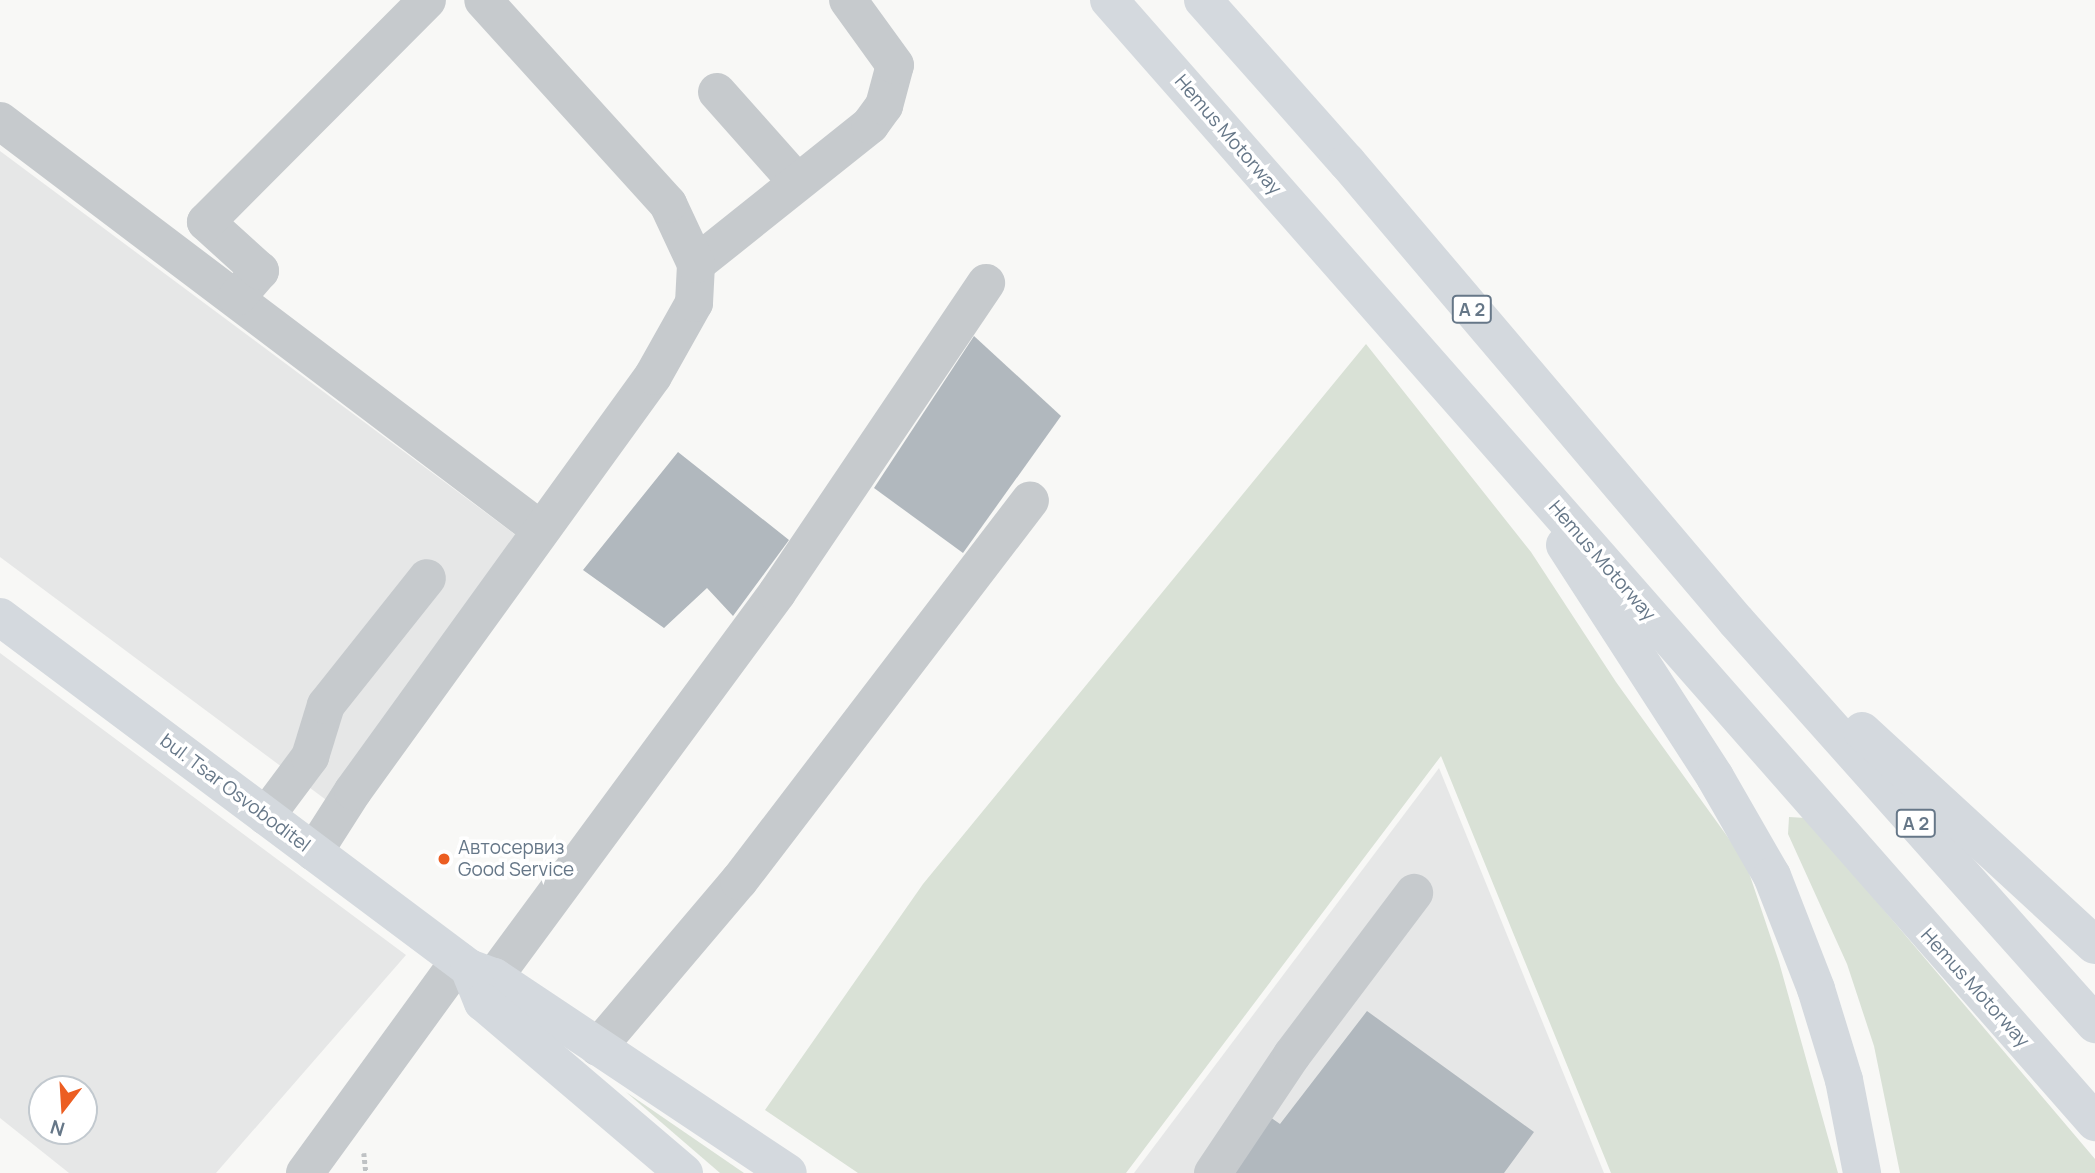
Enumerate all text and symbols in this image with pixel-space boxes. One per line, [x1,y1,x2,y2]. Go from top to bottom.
street label: Hemus Motorway [1170,70,1286,200]
road number: A 2 [1451,295,1493,324]
street label: Hemus Motorway [1544,496,1660,626]
street label: bul. Tsar Osvoboditel [156,729,314,857]
road number: A 2 [1895,808,1937,838]
place label: Автосервиз Good Service [458,837,574,881]
marker: Автосервиз Good Service [436,851,452,867]
street label: Hemus Motorway [1916,924,2034,1052]
north arrow [28,1075,98,1145]
text: N [47,1114,68,1143]

